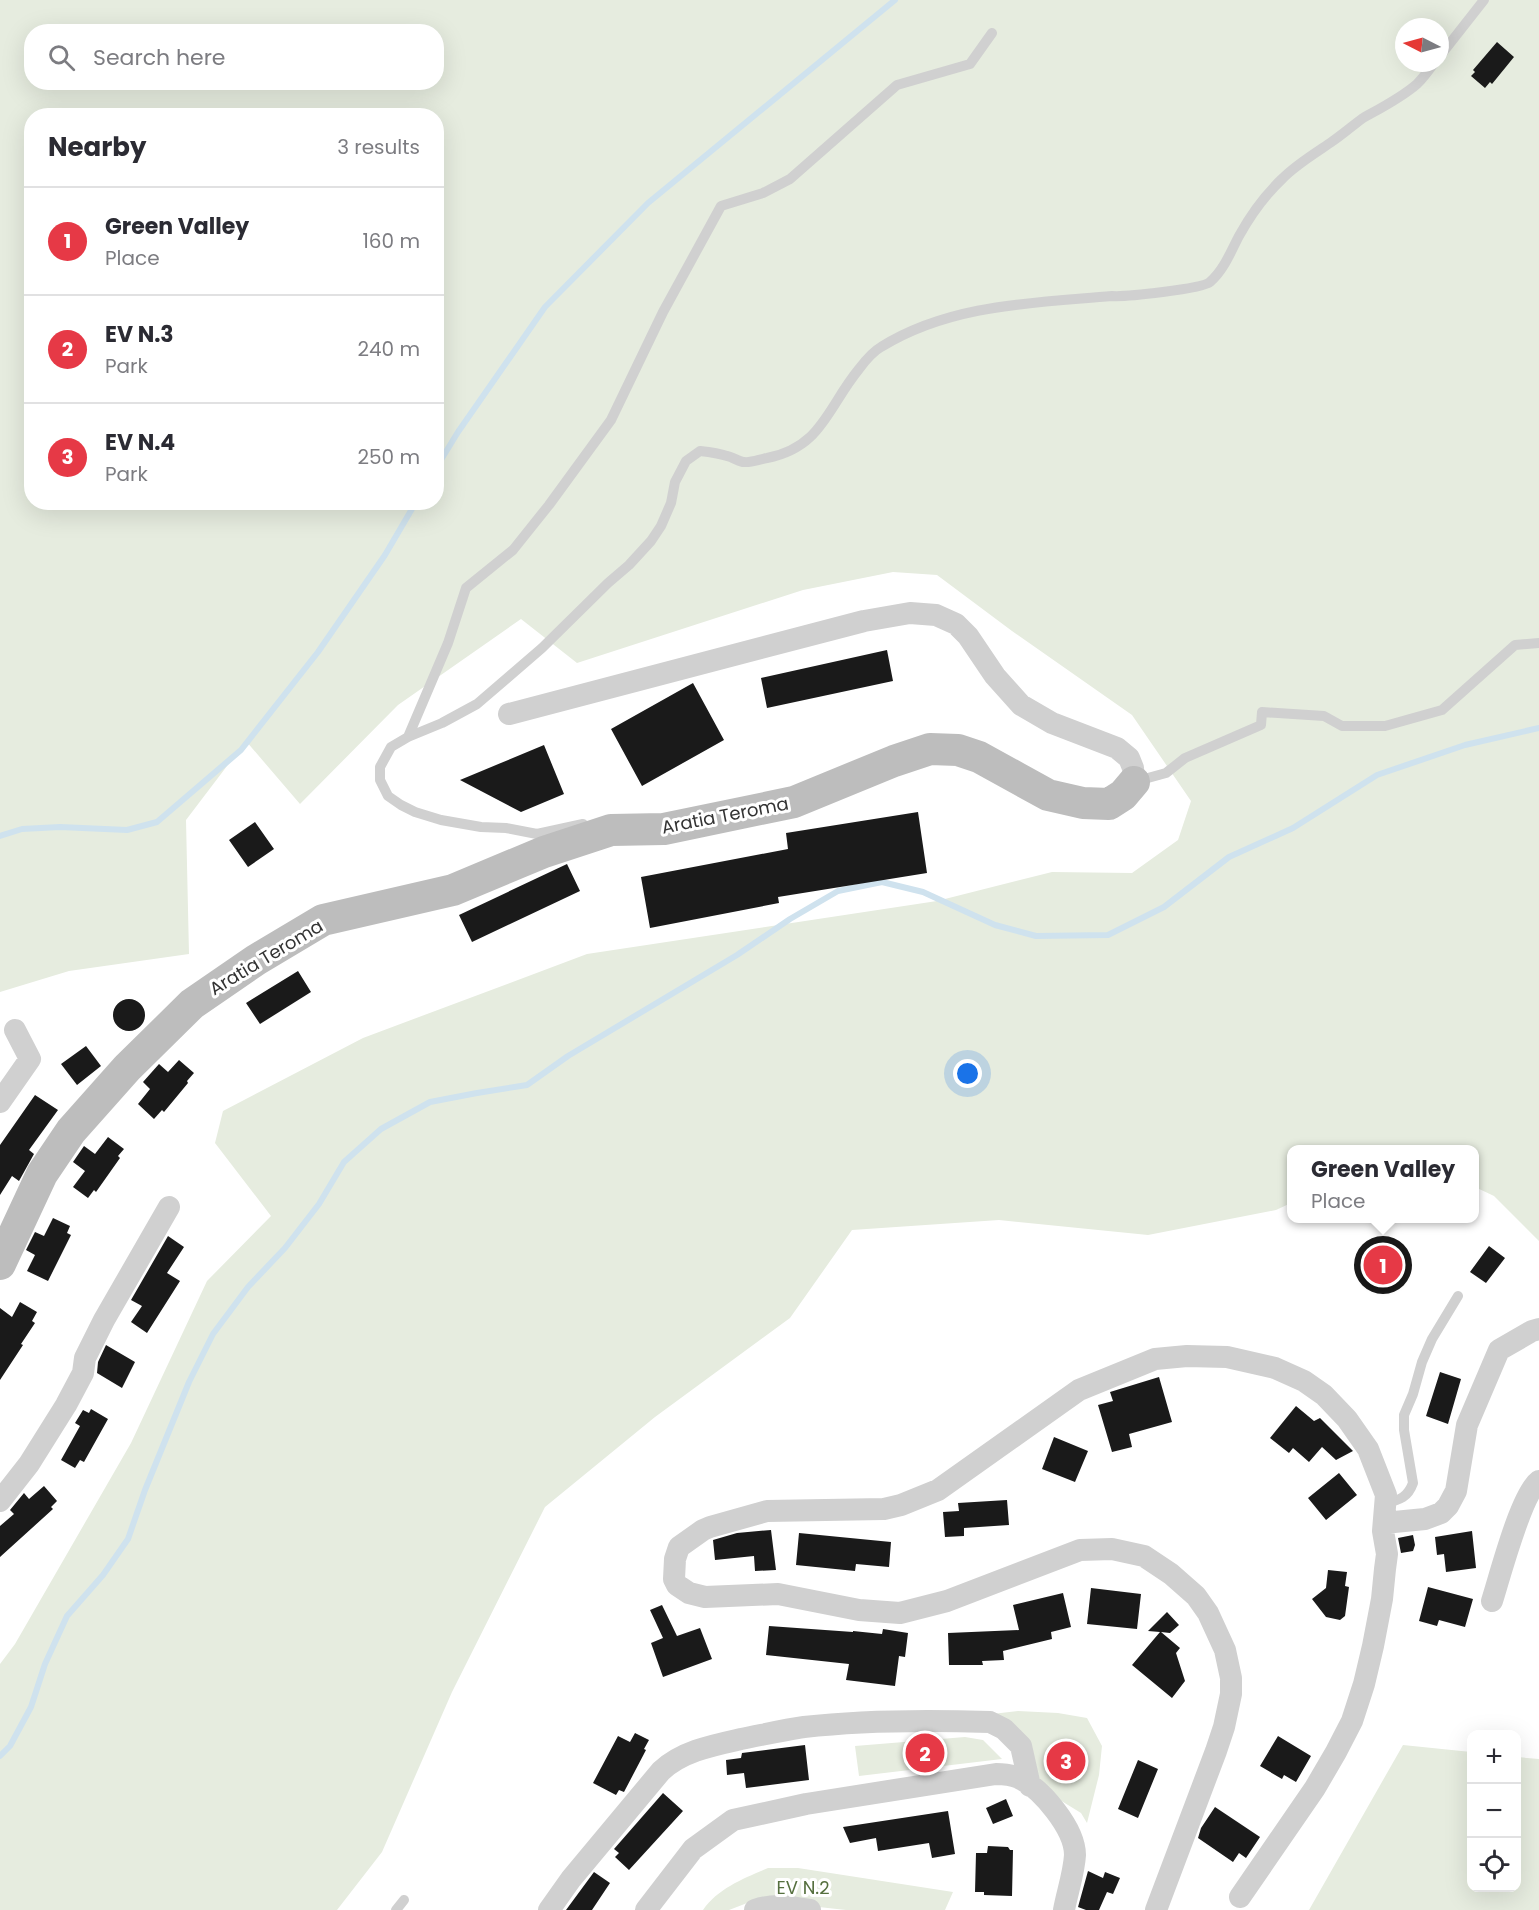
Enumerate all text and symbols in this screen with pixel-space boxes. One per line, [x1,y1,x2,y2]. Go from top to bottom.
north arrow [1395,18,1449,72]
search box [24,24,444,90]
icon: search [45,41,78,74]
text: Search here [93,42,226,73]
text: Nearby [48,129,146,165]
text: 3 results [337,133,420,161]
text: Green Valley [105,211,249,242]
text: 1 [64,227,71,255]
text: 160 m [362,227,420,255]
text: Place [105,244,160,272]
text: EV N.3 [105,319,174,350]
text: 2 [62,335,73,363]
text: 240 m [357,335,420,363]
text: Park [105,352,148,380]
text: EV N.4 [105,427,175,458]
text: 3 [61,443,74,471]
text: 250 m [357,443,420,471]
text: Park [105,460,148,488]
street label: Aratia Teroma [659,790,791,840]
street label: Aratia Teroma [204,913,328,1001]
your location [953,1059,982,1088]
popup [1287,1145,1479,1223]
text: Green Valley [1311,1154,1455,1185]
text: Place [1311,1187,1365,1215]
pin: 1 [1364,1242,1402,1288]
pin: 2 [906,1730,944,1776]
map controls [1467,1730,1521,1892]
button: + [1467,1730,1521,1784]
pin: 3 [1046,1738,1086,1784]
button: − [1467,1784,1521,1838]
button: locate [1467,1838,1521,1892]
park label: EV N.2 [777,1875,830,1900]

